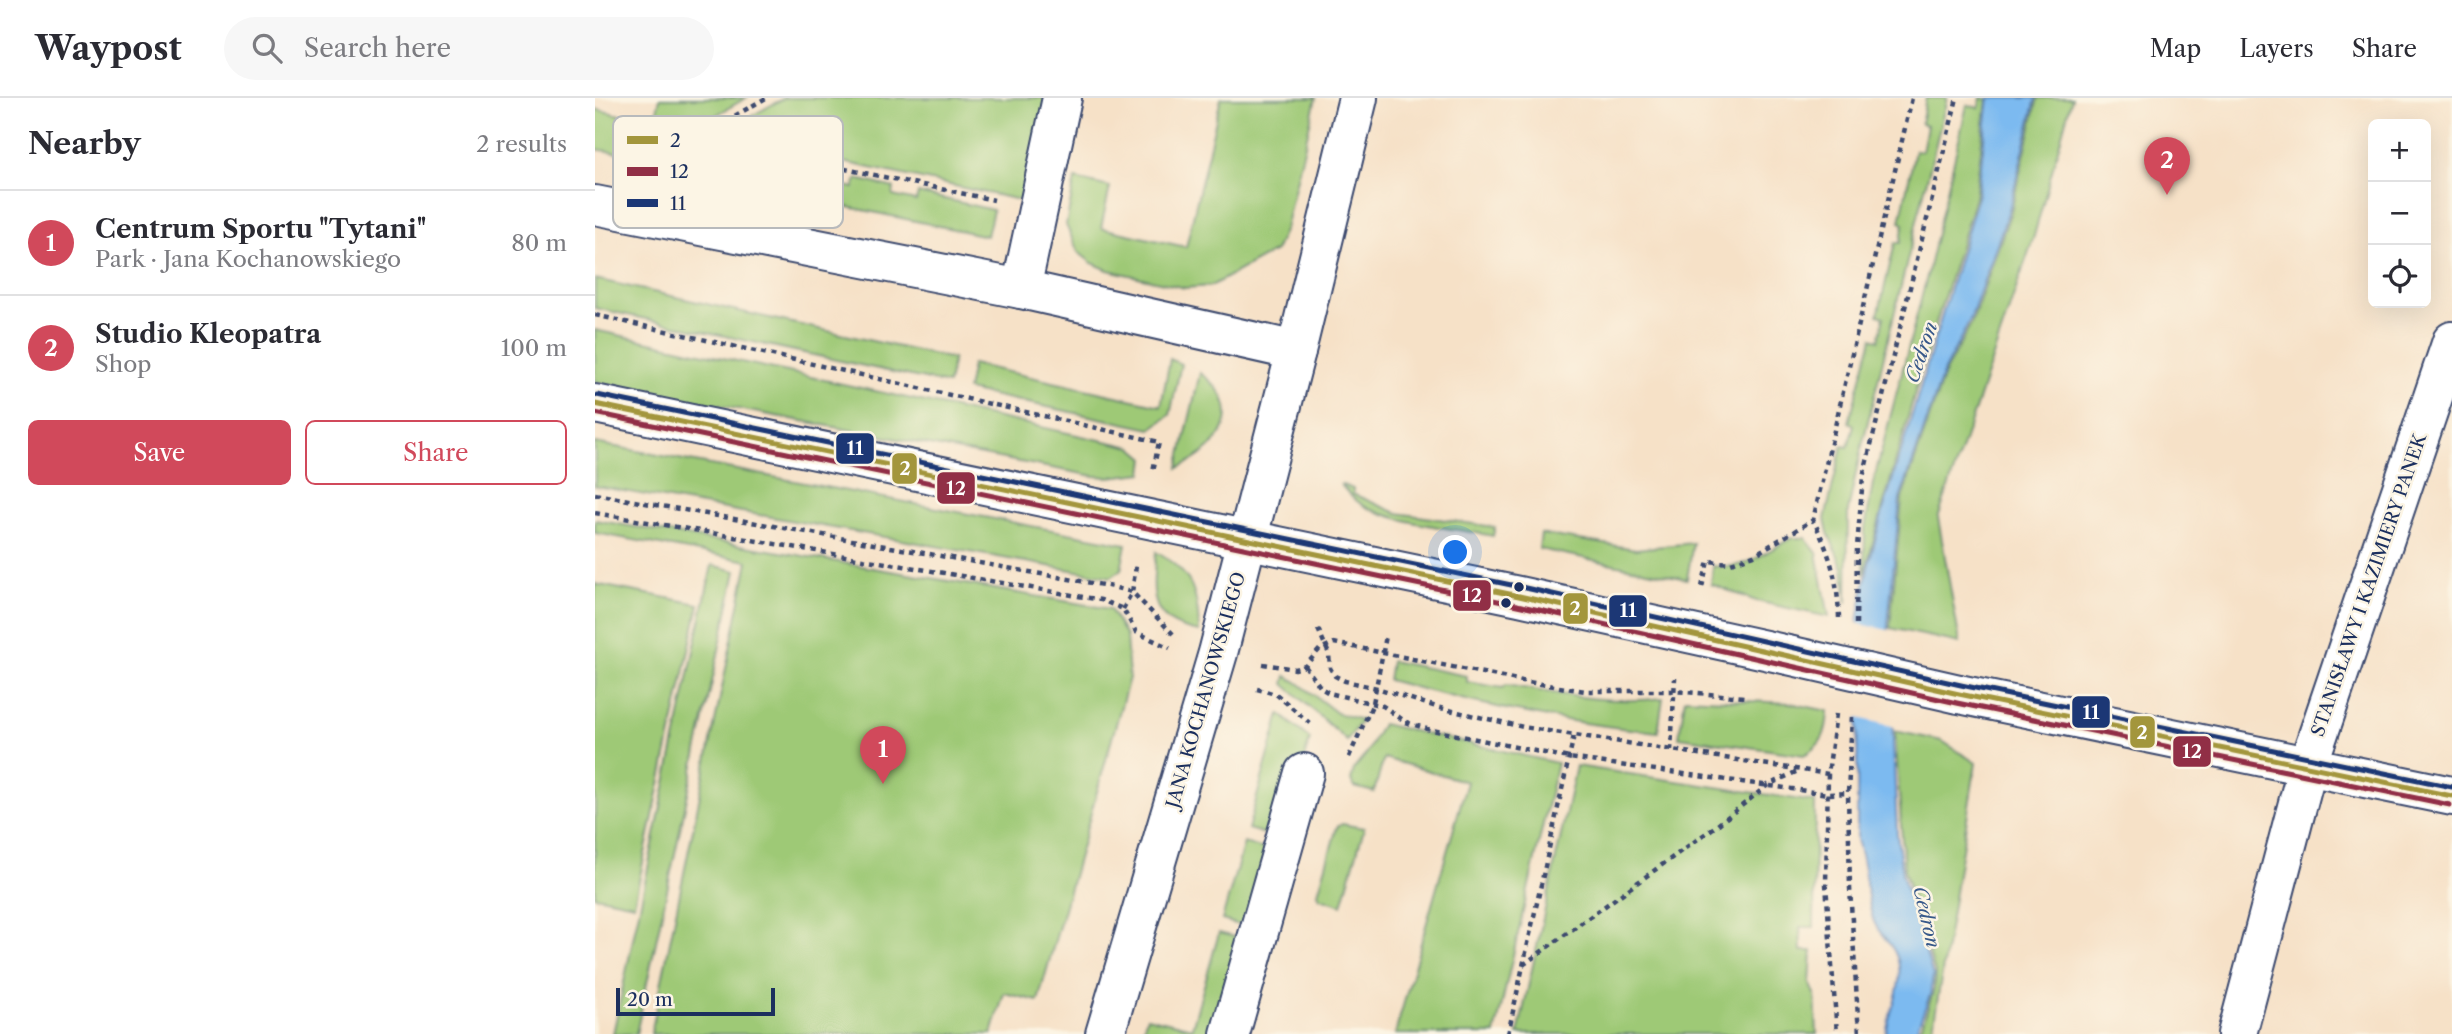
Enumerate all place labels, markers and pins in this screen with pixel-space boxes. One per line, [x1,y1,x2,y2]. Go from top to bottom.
pin: 2 [2144,137,2190,195]
unlabelled marker [1512,580,1526,594]
unlabelled marker [1499,596,1513,610]
pin: 1 [860,726,906,784]

